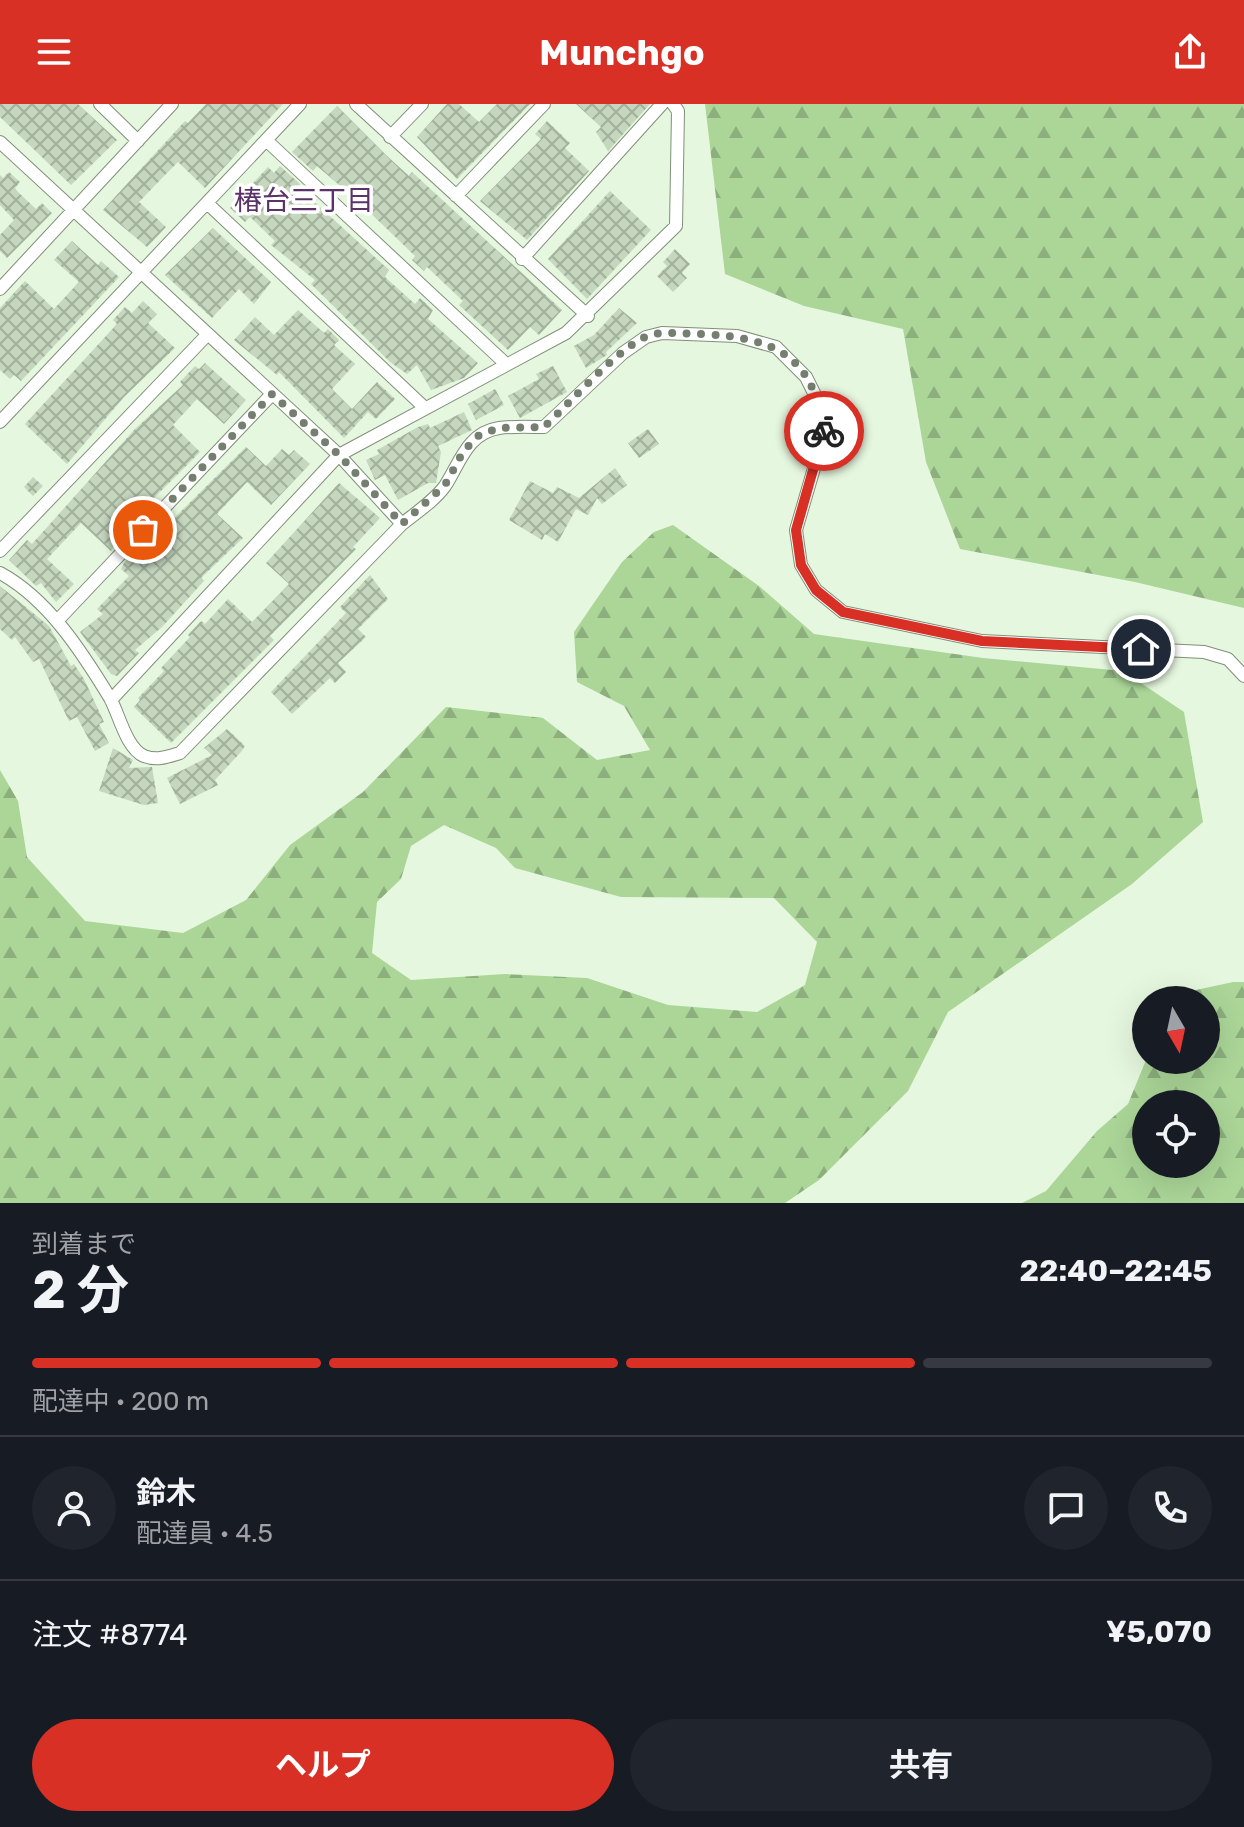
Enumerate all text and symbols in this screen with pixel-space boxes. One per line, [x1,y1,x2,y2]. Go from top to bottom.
icon: menu [32,30,76,74]
icon: share [1168,30,1212,74]
text: Munchgo [539,31,705,74]
district label: 椿台三丁目 [234,184,374,217]
courier [784,391,864,471]
icon: bike [802,409,846,453]
pin [109,496,177,564]
icon: bag [121,508,165,552]
pin [1107,615,1175,683]
icon: home [1119,627,1163,671]
north arrow [1132,986,1220,1074]
map controls [1132,986,1220,1178]
button: locate [1132,1090,1220,1178]
text: 到着まで [32,1229,136,1260]
text: 22:40–22:45 [1019,1253,1212,1289]
text: 2 分 [32,1259,129,1321]
text: 配達中 · 200 m [32,1386,209,1417]
button: person [32,1466,116,1550]
button: chat [1024,1466,1108,1550]
button: phone [1128,1466,1212,1550]
text: 鈴木 [136,1475,196,1511]
text: 配達員 · 4.5 [136,1518,273,1549]
text: ¥5,070 [1106,1614,1212,1650]
text: 注文 #8774 [32,1617,188,1653]
button: ヘルプ [32,1719,614,1811]
button: 共有 [630,1719,1212,1811]

